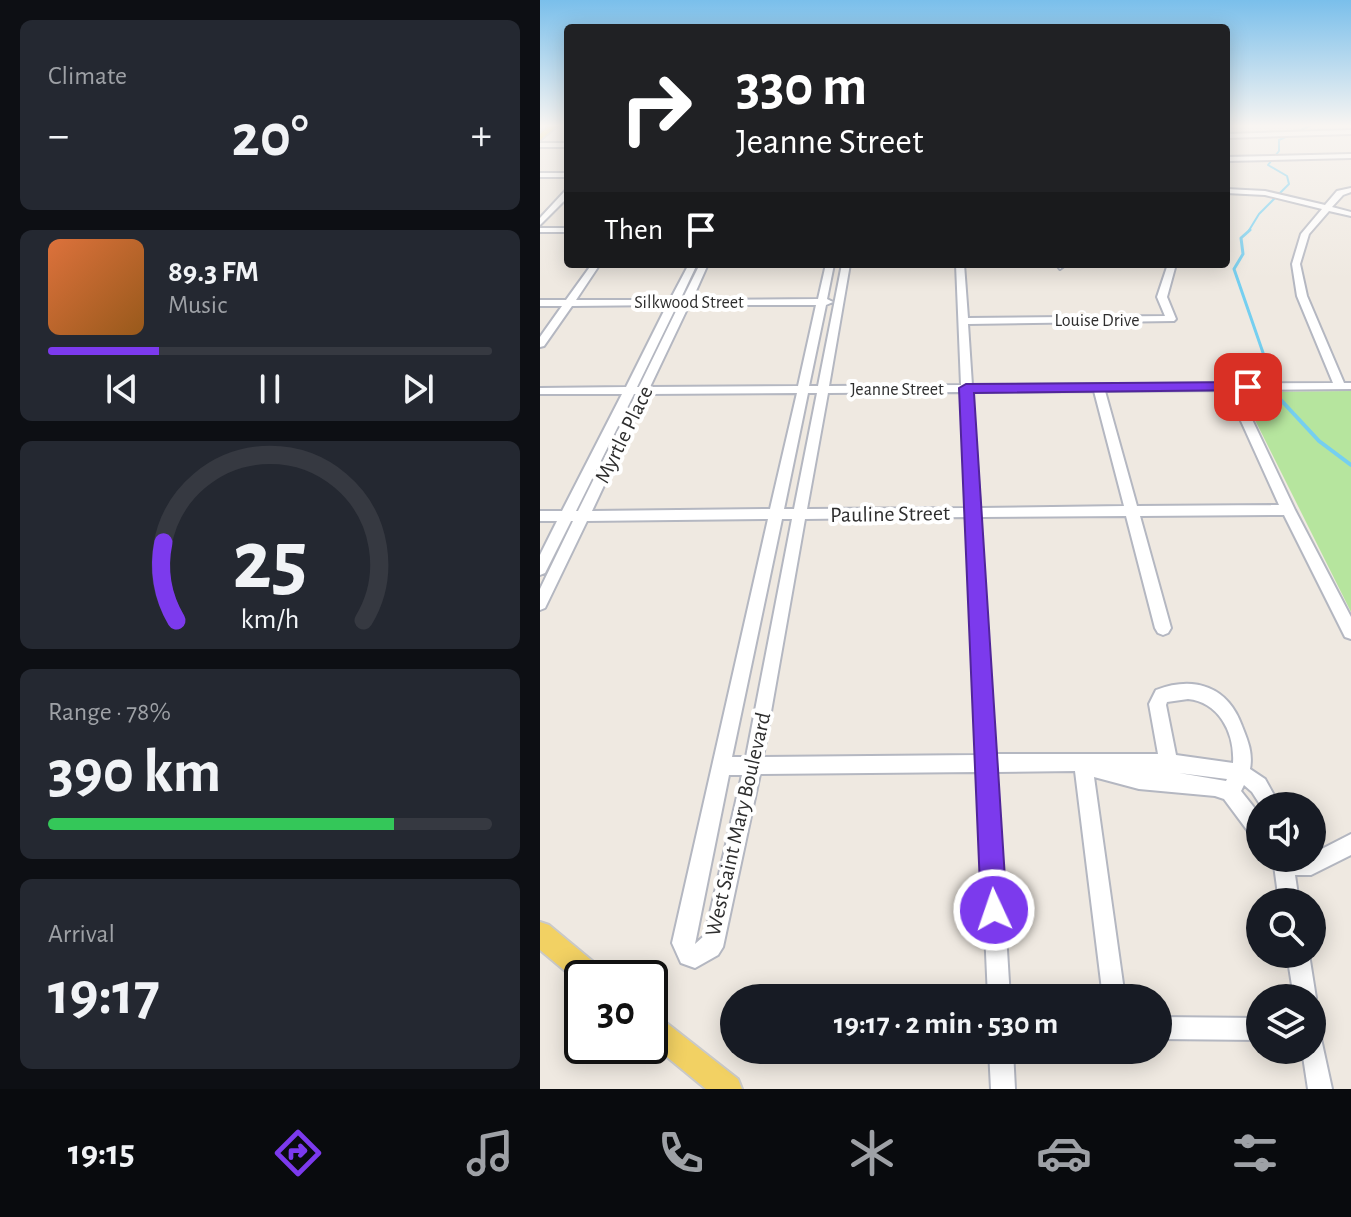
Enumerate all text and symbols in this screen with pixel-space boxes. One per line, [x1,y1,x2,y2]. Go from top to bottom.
icon: right [604,56,708,160]
text: 330 m [736,59,867,115]
text: Climate [48,63,127,89]
text: 20° [231,107,309,167]
text: − [48,114,69,158]
text: + [471,114,492,158]
text: Jeanne Street [736,124,923,160]
icon: arrive [679,208,723,252]
text: Then [604,215,663,245]
text: 89.3 FM [168,257,259,287]
text: Music [168,292,227,318]
street label: Silkwood Street [634,294,744,312]
street label: Louise Drive [1055,312,1139,330]
pin [1214,353,1282,421]
icon: arrive [1226,365,1270,409]
icon: previous [100,367,144,411]
icon: pause [248,367,292,411]
icon: next [396,367,440,411]
street label: Jeanne Street [850,381,944,399]
street label: Myrtle Place [591,382,657,487]
street label: Pauline Street [830,502,950,526]
text: 25 [232,519,308,603]
text: km/h [241,605,299,634]
text: Range · 78% [48,699,171,725]
street label: West Saint Mary Boulevard [701,710,774,938]
text: 390 km [48,743,221,803]
map controls [1246,792,1326,1064]
button: sound [1246,792,1326,872]
position arrow [952,868,1036,952]
button: search [1246,888,1326,968]
text: Arrival [48,921,115,947]
speed limit sign: 30 [564,960,668,1064]
text: 19:17 [48,965,160,1025]
button: layers [1246,984,1326,1064]
text: 19:17 · 2 min · 530 m [834,1009,1058,1039]
icon: directions [270,1125,326,1181]
icon: music [462,1125,518,1181]
icon: phone [653,1125,709,1181]
icon: climate [844,1125,900,1181]
icon: car [1036,1125,1092,1181]
icon: filters [1227,1125,1283,1181]
text: 19:15 [68,1135,135,1171]

